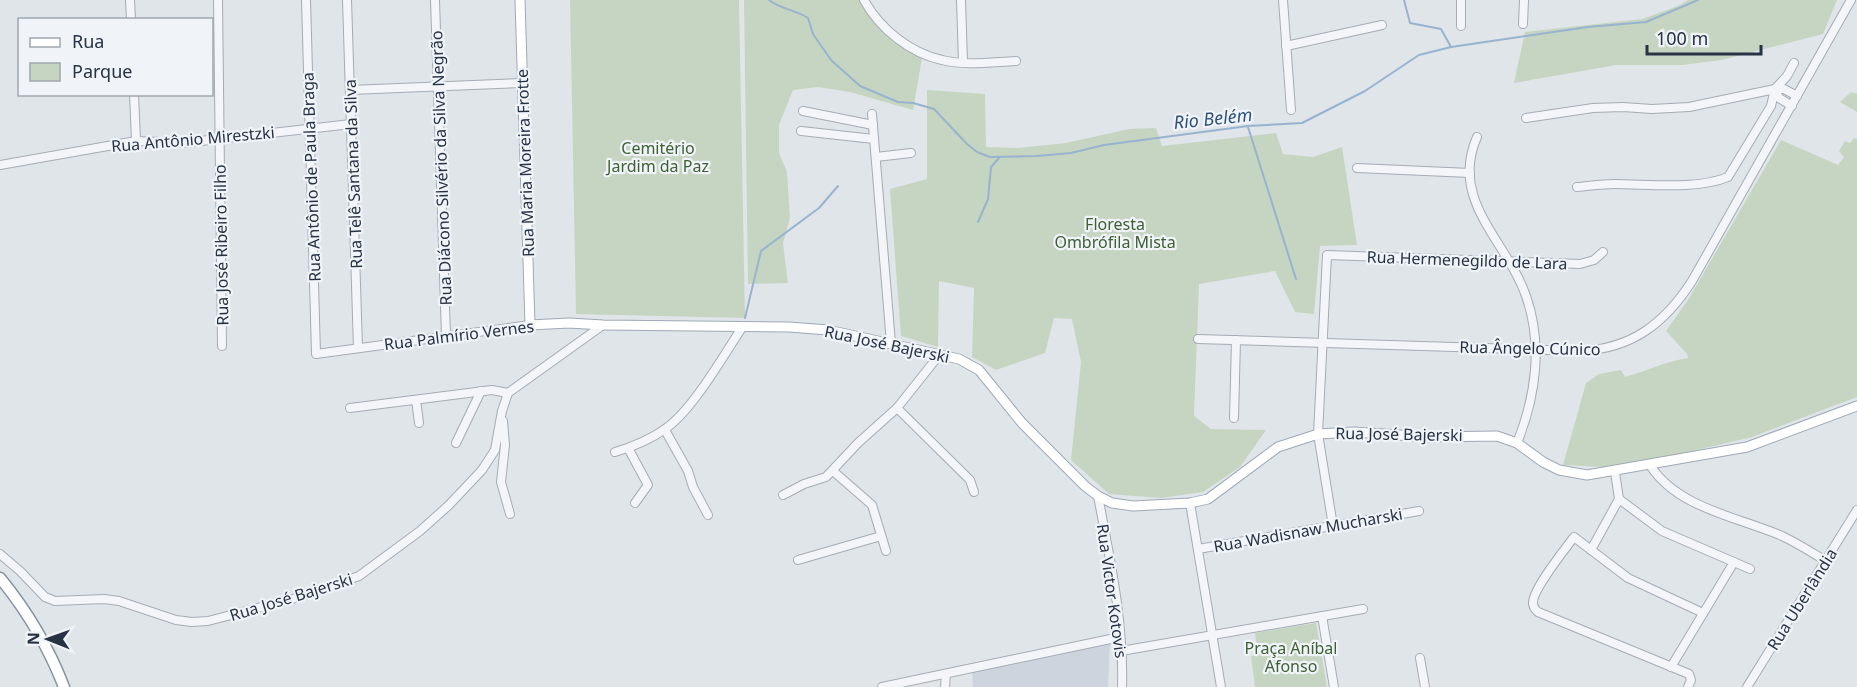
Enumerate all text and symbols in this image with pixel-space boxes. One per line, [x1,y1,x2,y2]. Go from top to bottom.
legend [18,18,213,96]
scale bar [1647,18,1761,56]
text: 100 m [1656,26,1708,50]
text: Rua [72,29,104,53]
street label: Rua Diácono Silvério da Silva Negrão [425,30,457,306]
text: Parque [72,59,132,83]
street label: Rua Maria Moreira Frotte [511,69,539,257]
street label: Rua Antônio de Paula Braga [296,72,326,282]
street label: Rua Telê Santana da Silva [339,79,367,269]
water label: Rio Belém [1172,102,1253,134]
street label: Rua Antônio Mirestzki [110,121,276,157]
park label: Cemitério Jardim da Paz [605,137,709,177]
street label: Rua José Ribeiro Filho [209,164,233,326]
park label: Floresta Ombrófila Mista [1054,213,1176,253]
street label: Rua Hermenegildo de Lara [1366,246,1568,274]
street label: Rua Palmírio Vernes [383,315,535,355]
street label: Rua José Bajerski [822,320,952,368]
street label: Rua Ângelo Cúnico [1459,336,1601,360]
street label: Rua José Bajerski [1335,422,1463,446]
street label: Rua Wadisnaw Mucharski [1212,503,1404,557]
street label: Rua Victor Kotovis [1092,523,1132,659]
street label: Rua Uberlândia [1762,544,1842,654]
street label: Rua José Bajerski [227,568,355,626]
north arrow [18,609,78,669]
text: N [22,632,44,645]
park label: Praça Aníbal Afonso [1245,637,1337,677]

